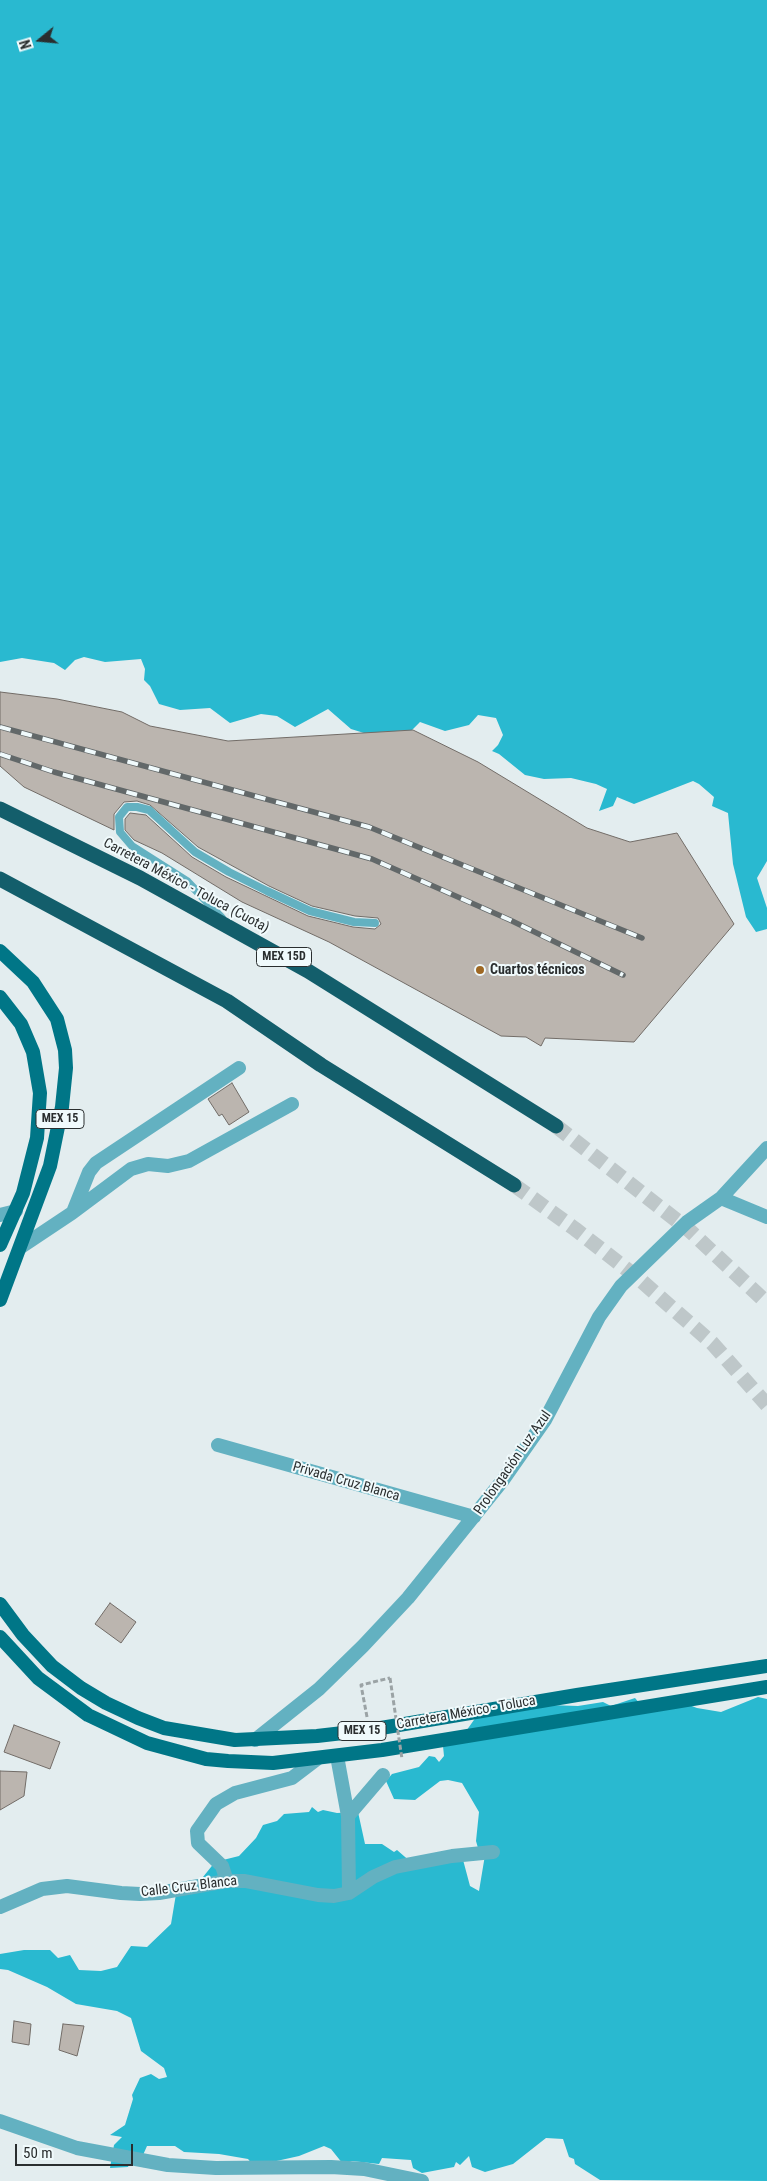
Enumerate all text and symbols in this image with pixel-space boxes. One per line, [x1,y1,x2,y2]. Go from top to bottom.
north arrow [15,15,65,65]
text: N [17,38,35,51]
street label: Carretera México - Toluca (Cuota) [100,835,272,937]
road number: MEX 15D [256,948,312,966]
place label: Cuartos técnicos [490,962,585,978]
marker: Cuartos técnicos [474,964,486,976]
road number: MEX 15 [36,1110,84,1128]
street label: Prolongación Luz Azul [471,1408,555,1518]
street label: Privada Cruz Blanca [291,1459,401,1505]
street label: Carretera México - Toluca [395,1692,537,1734]
road number: MEX 15 [338,1722,386,1740]
street label: Calle Cruz Blanca [140,1873,238,1901]
scale bar [18,2134,135,2166]
text: 50 m [23,2144,53,2162]

